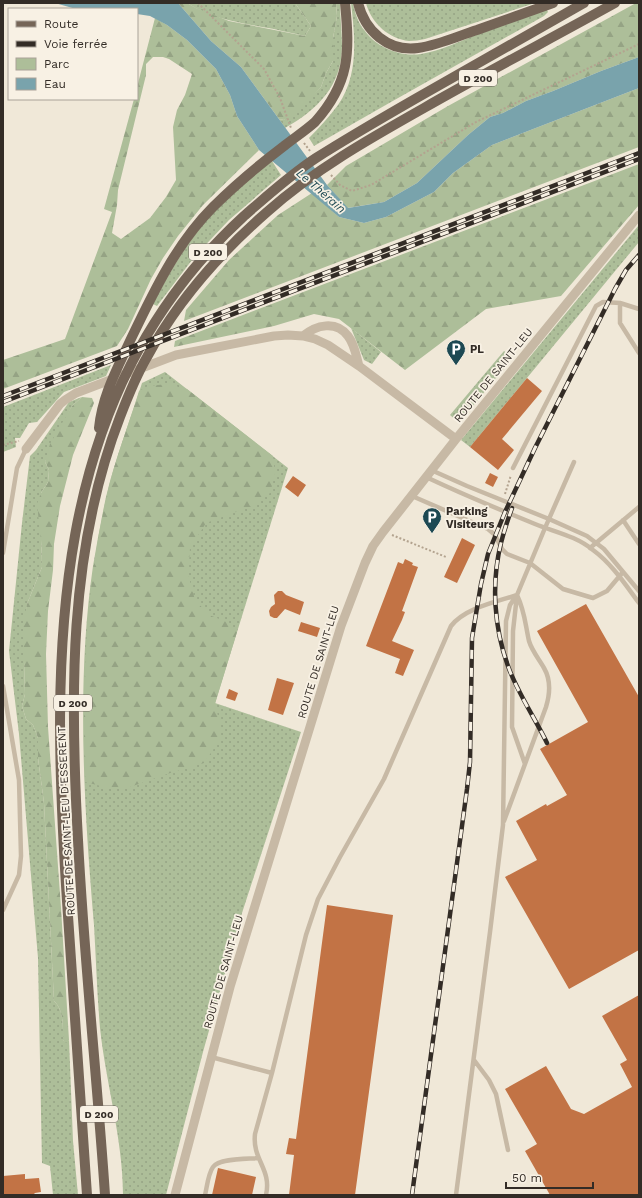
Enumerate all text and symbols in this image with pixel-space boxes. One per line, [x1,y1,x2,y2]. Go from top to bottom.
legend [8,8,138,100]
text: Route [44,17,78,31]
text: Voie ferrée [44,37,107,51]
text: Parc [44,57,70,71]
road number: D 200 [459,70,497,86]
text: Eau [44,77,66,91]
water label: Le Thérain [294,166,348,216]
road number: D 200 [189,244,227,260]
street label: ROUTE DE SAINT-LEU [451,326,535,425]
parking icon: PL [445,338,467,366]
place label: PL [470,343,484,356]
place label: Parking Visiteurs [446,505,494,531]
parking icon: Parking Visiteurs [421,506,443,534]
street label: ROUTE DE SAINT-LEU [295,604,342,720]
road number: D 200 [54,695,92,711]
street label: ROUTE DE SAINT-LEU D'ESSERENT [55,726,78,916]
street label: ROUTE DE SAINT-LEU [201,914,246,1030]
road number: D 200 [80,1106,118,1122]
scale bar [506,1164,593,1190]
text: 50 m [512,1171,542,1185]

